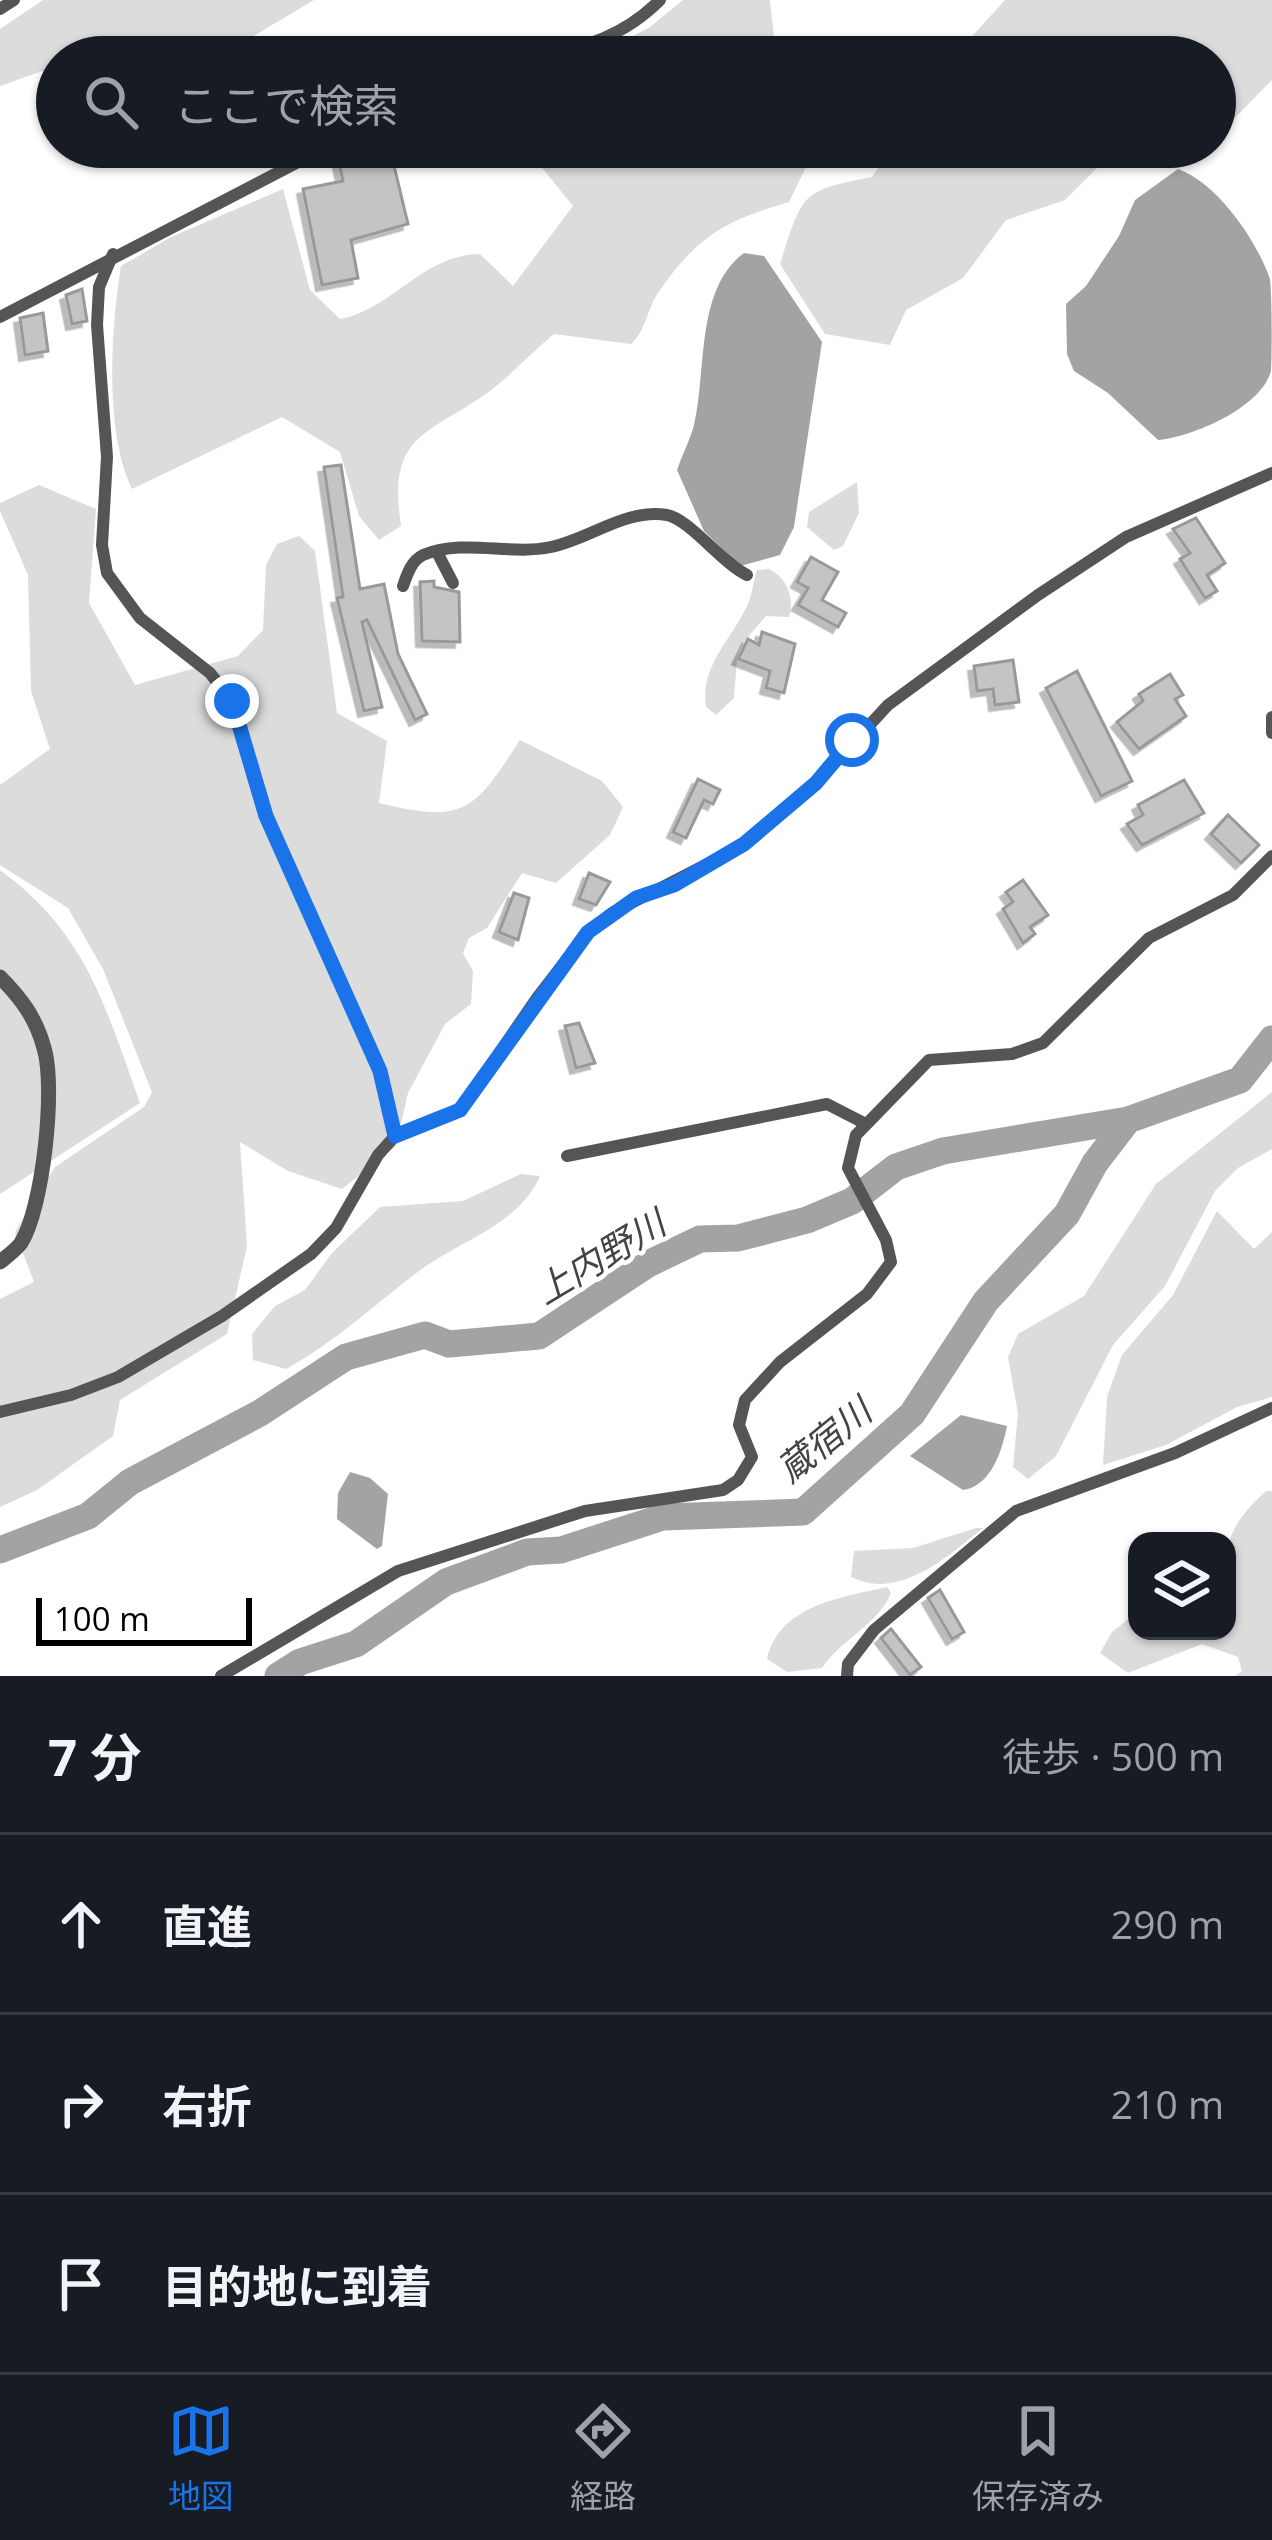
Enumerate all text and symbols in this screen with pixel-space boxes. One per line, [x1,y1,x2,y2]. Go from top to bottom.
search box [36,36,1236,168]
icon: search [78,69,144,135]
text: ここで検索 [174,74,399,135]
route end [205,674,259,728]
route start [825,713,879,767]
water label: 上内野川 [525,1196,677,1315]
water label: 蔵宿川 [766,1384,884,1493]
map controls [1128,1532,1236,1640]
button: layers [1128,1532,1236,1640]
scale bar [36,1592,252,1645]
text: 100 m [54,1596,150,1641]
text: 7 分 [48,1721,141,1791]
text: 徒歩 · 500 m [1002,1729,1224,1782]
icon: ahead [48,1891,114,1957]
text: 直進 [162,1895,252,1956]
text: 290 m [1111,1897,1224,1950]
icon: right [48,2071,114,2137]
text: 右折 [162,2075,252,2136]
text: 210 m [1111,2077,1224,2130]
icon: arrive [48,2251,114,2317]
text: 目的地に到着 [162,2255,432,2316]
tab: 地図 [168,2398,234,2518]
tab: 経路 [570,2398,636,2518]
tab: 保存済み [972,2398,1104,2518]

